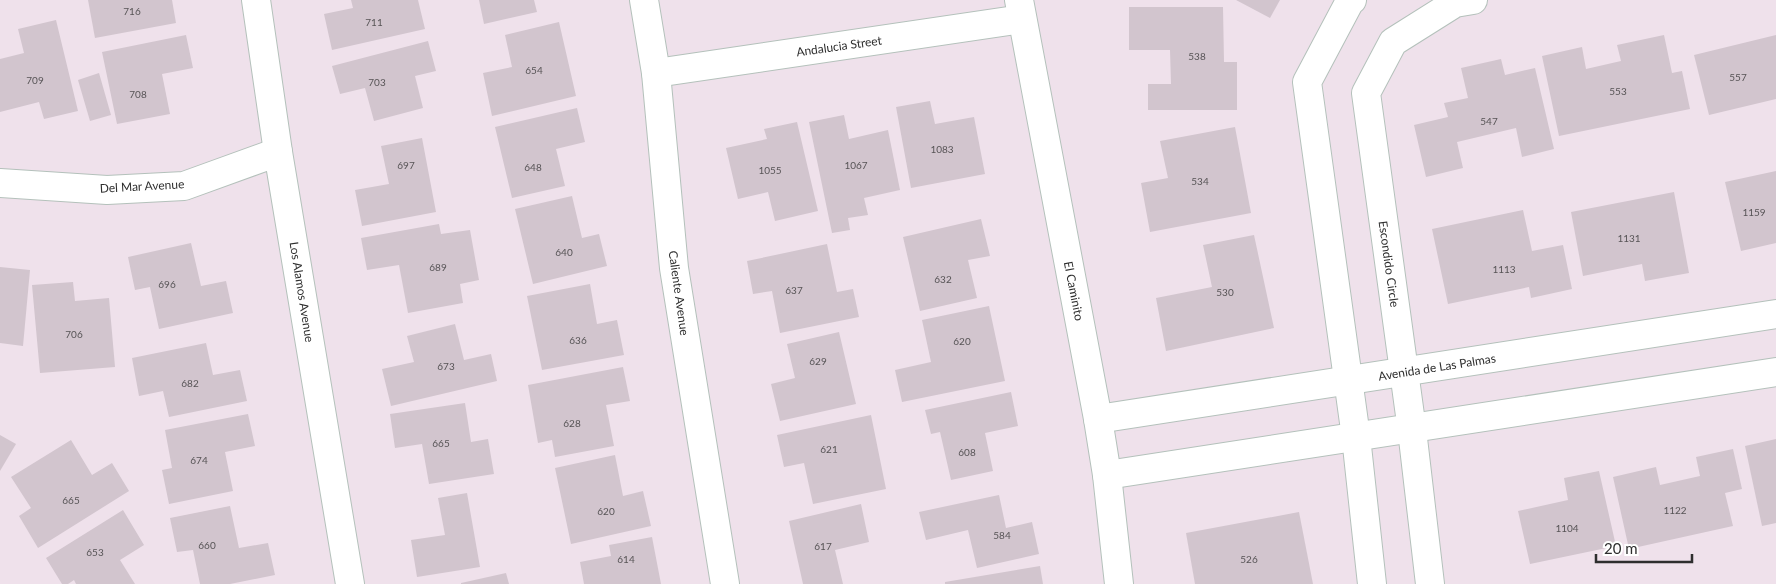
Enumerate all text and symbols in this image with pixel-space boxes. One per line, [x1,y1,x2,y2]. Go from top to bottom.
house number: 716 [123,5,141,17]
house number: 711 [365,16,383,28]
street label: Andalucia Street [795,32,883,59]
house number: 538 [1188,50,1206,62]
house number: 654 [525,64,543,76]
house number: 557 [1729,71,1747,83]
house number: 709 [26,74,44,86]
house number: 703 [368,76,386,88]
house number: 553 [1609,85,1627,97]
house number: 708 [129,88,147,100]
house number: 547 [1480,115,1498,127]
house number: 1083 [930,143,954,155]
house number: 697 [397,159,415,171]
house number: 1067 [844,159,868,171]
house number: 648 [524,161,542,173]
house number: 1055 [758,164,782,176]
house number: 534 [1191,175,1209,187]
street label: Del Mar Avenue [99,176,185,196]
house number: 1159 [1742,206,1766,218]
street label: Escondido Circle [1376,220,1402,308]
house number: 1131 [1617,232,1641,244]
street label: Los Alamos Avenue [287,241,317,343]
house number: 640 [555,246,573,258]
street label: Caliente Avenue [666,250,692,336]
street label: El Caminito [1061,260,1087,322]
house number: 689 [429,261,447,273]
house number: 1113 [1492,263,1516,275]
house number: 632 [934,273,952,285]
house number: 696 [158,278,176,290]
house number: 637 [785,284,803,296]
house number: 530 [1216,286,1234,298]
house number: 706 [65,328,83,340]
house number: 636 [569,334,587,346]
house number: 620 [953,335,971,347]
street label: Avenida de Las Palmas [1377,350,1497,384]
house number: 629 [809,355,827,367]
house number: 673 [437,360,455,372]
house number: 682 [181,377,199,389]
house number: 628 [563,417,581,429]
house number: 665 [432,437,450,449]
house number: 621 [820,443,838,455]
house number: 608 [958,446,976,458]
house number: 674 [190,454,208,466]
house number: 665 [62,494,80,506]
house number: 1122 [1663,504,1687,516]
house number: 620 [597,505,615,517]
house number: 1104 [1555,522,1579,534]
house number: 584 [993,529,1011,541]
scale bar [1596,532,1692,564]
house number: 660 [198,539,216,551]
text: 20 m [1604,539,1638,557]
house number: 617 [814,540,832,552]
house number: 653 [86,546,104,558]
house number: 614 [617,553,635,565]
house number: 526 [1240,553,1258,565]

